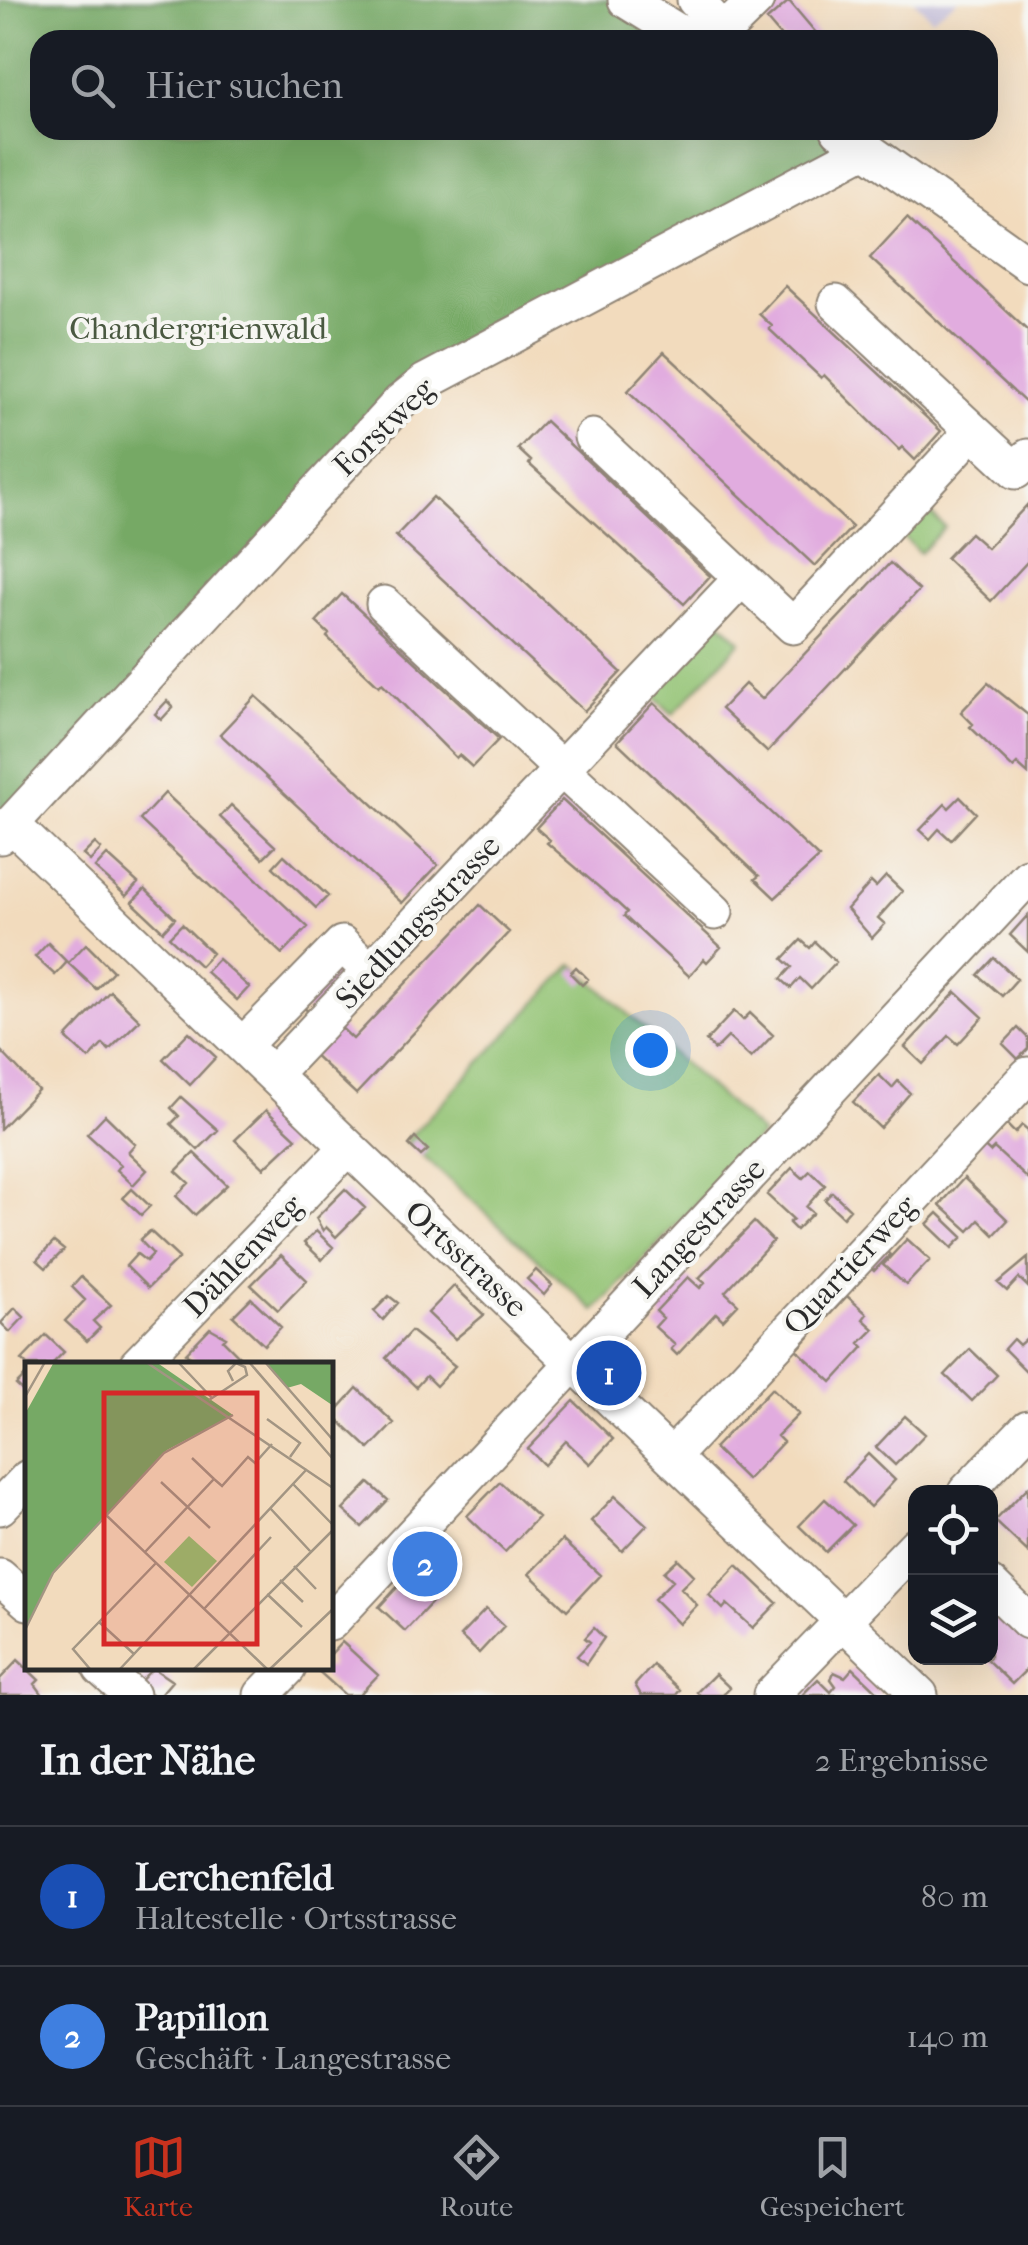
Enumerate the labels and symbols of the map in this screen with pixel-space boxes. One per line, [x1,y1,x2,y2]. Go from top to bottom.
park label: Chandergrienwald [69,310,327,347]
street label: Forstweg [326,369,443,484]
street label: Siedlungsstrasse [328,827,508,1017]
your location [625,1025,676,1076]
street label: Langestrasse [625,1151,773,1305]
street label: Dählenweg [176,1187,311,1325]
street label: Quartierweg [776,1187,925,1343]
street label: Ortsstrasse [397,1193,535,1325]
pin: 1 [576,1336,642,1410]
inset map [25,1362,332,1670]
pin: 2 [392,1526,458,1602]

